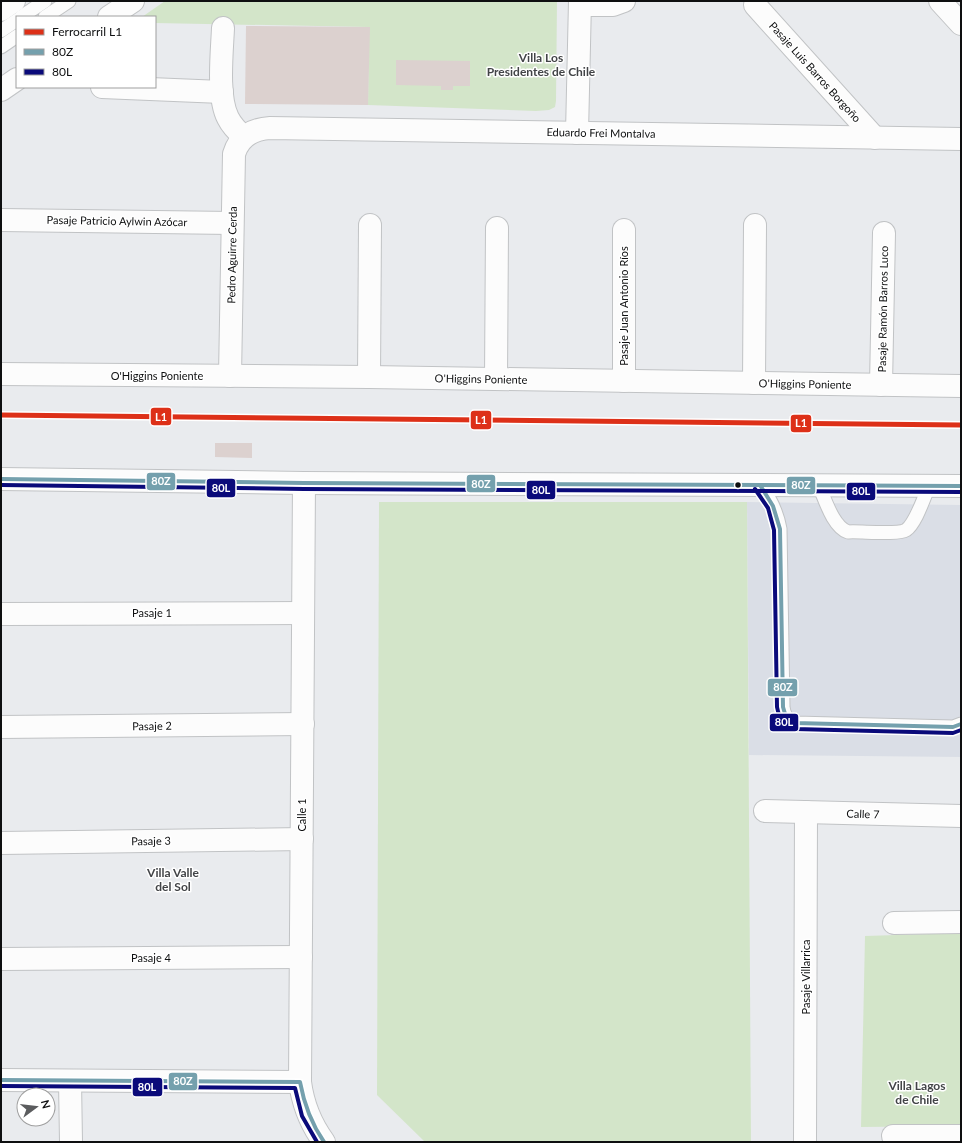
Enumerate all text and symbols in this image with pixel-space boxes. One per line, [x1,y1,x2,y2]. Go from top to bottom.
legend [16,16,156,88]
street label: Pasaje Luis Barros Borgoño [767,19,864,125]
text: Ferrocarril L1 [52,24,122,39]
text: 80Z [52,44,73,59]
district label: Villa Los Presidentes de Chile [487,50,596,79]
text: 80L [52,64,72,79]
street label: Eduardo Frei Montalva [546,125,656,140]
street label: Pedro Aguirre Cerda [224,206,239,304]
street label: Pasaje Patricio Aylwin Azócar [47,213,188,228]
street label: Pasaje Ramón Barros Luco [875,245,890,373]
street label: Pasaje Juan Antonio Ríos [617,246,630,366]
street label: O'Higgins Poniente [111,369,204,382]
street label: O'Higgins Poniente [435,371,528,386]
street label: O'Higgins Poniente [759,376,852,391]
line badge: L1 [150,407,172,426]
text: L1 [155,410,167,423]
line badge: L1 [470,410,492,430]
text: L1 [475,413,487,426]
line badge: L1 [790,414,812,433]
text: L1 [795,416,807,429]
line badge: 80Z [146,472,176,491]
text: 80Z [151,474,171,487]
line badge: 80Z [466,474,496,493]
line badge: 80Z [786,476,816,495]
text: 80Z [471,477,491,490]
line badge: 80L [206,478,236,498]
text: 80Z [791,478,811,491]
line badge: 80L [526,480,556,500]
unlabelled marker [733,480,743,490]
text: 80L [212,481,231,494]
line badge: 80L [846,482,876,501]
text: 80L [532,483,551,496]
text: 80L [852,484,871,497]
street label: Pasaje 1 [132,606,172,619]
line badge: 80Z [767,678,798,697]
text: 80Z [773,680,793,693]
line badge: 80L [769,713,799,732]
text: 80L [775,715,794,728]
street label: Pasaje 2 [132,719,172,732]
street label: Calle 1 [295,798,308,832]
street label: Calle 7 [846,806,880,821]
street label: Pasaje 3 [131,834,171,847]
district label: Villa Valle del Sol [146,865,199,894]
street label: Pasaje Villarrica [799,939,812,1015]
street label: Pasaje 4 [131,951,172,964]
line badge: 80Z [168,1072,198,1091]
text: 80Z [173,1074,193,1087]
line badge: 80L [132,1077,163,1097]
district label: Villa Lagos de Chile [887,1078,946,1107]
text: 80L [138,1080,157,1093]
north arrow [16,1087,56,1127]
text: N [39,1099,54,1110]

